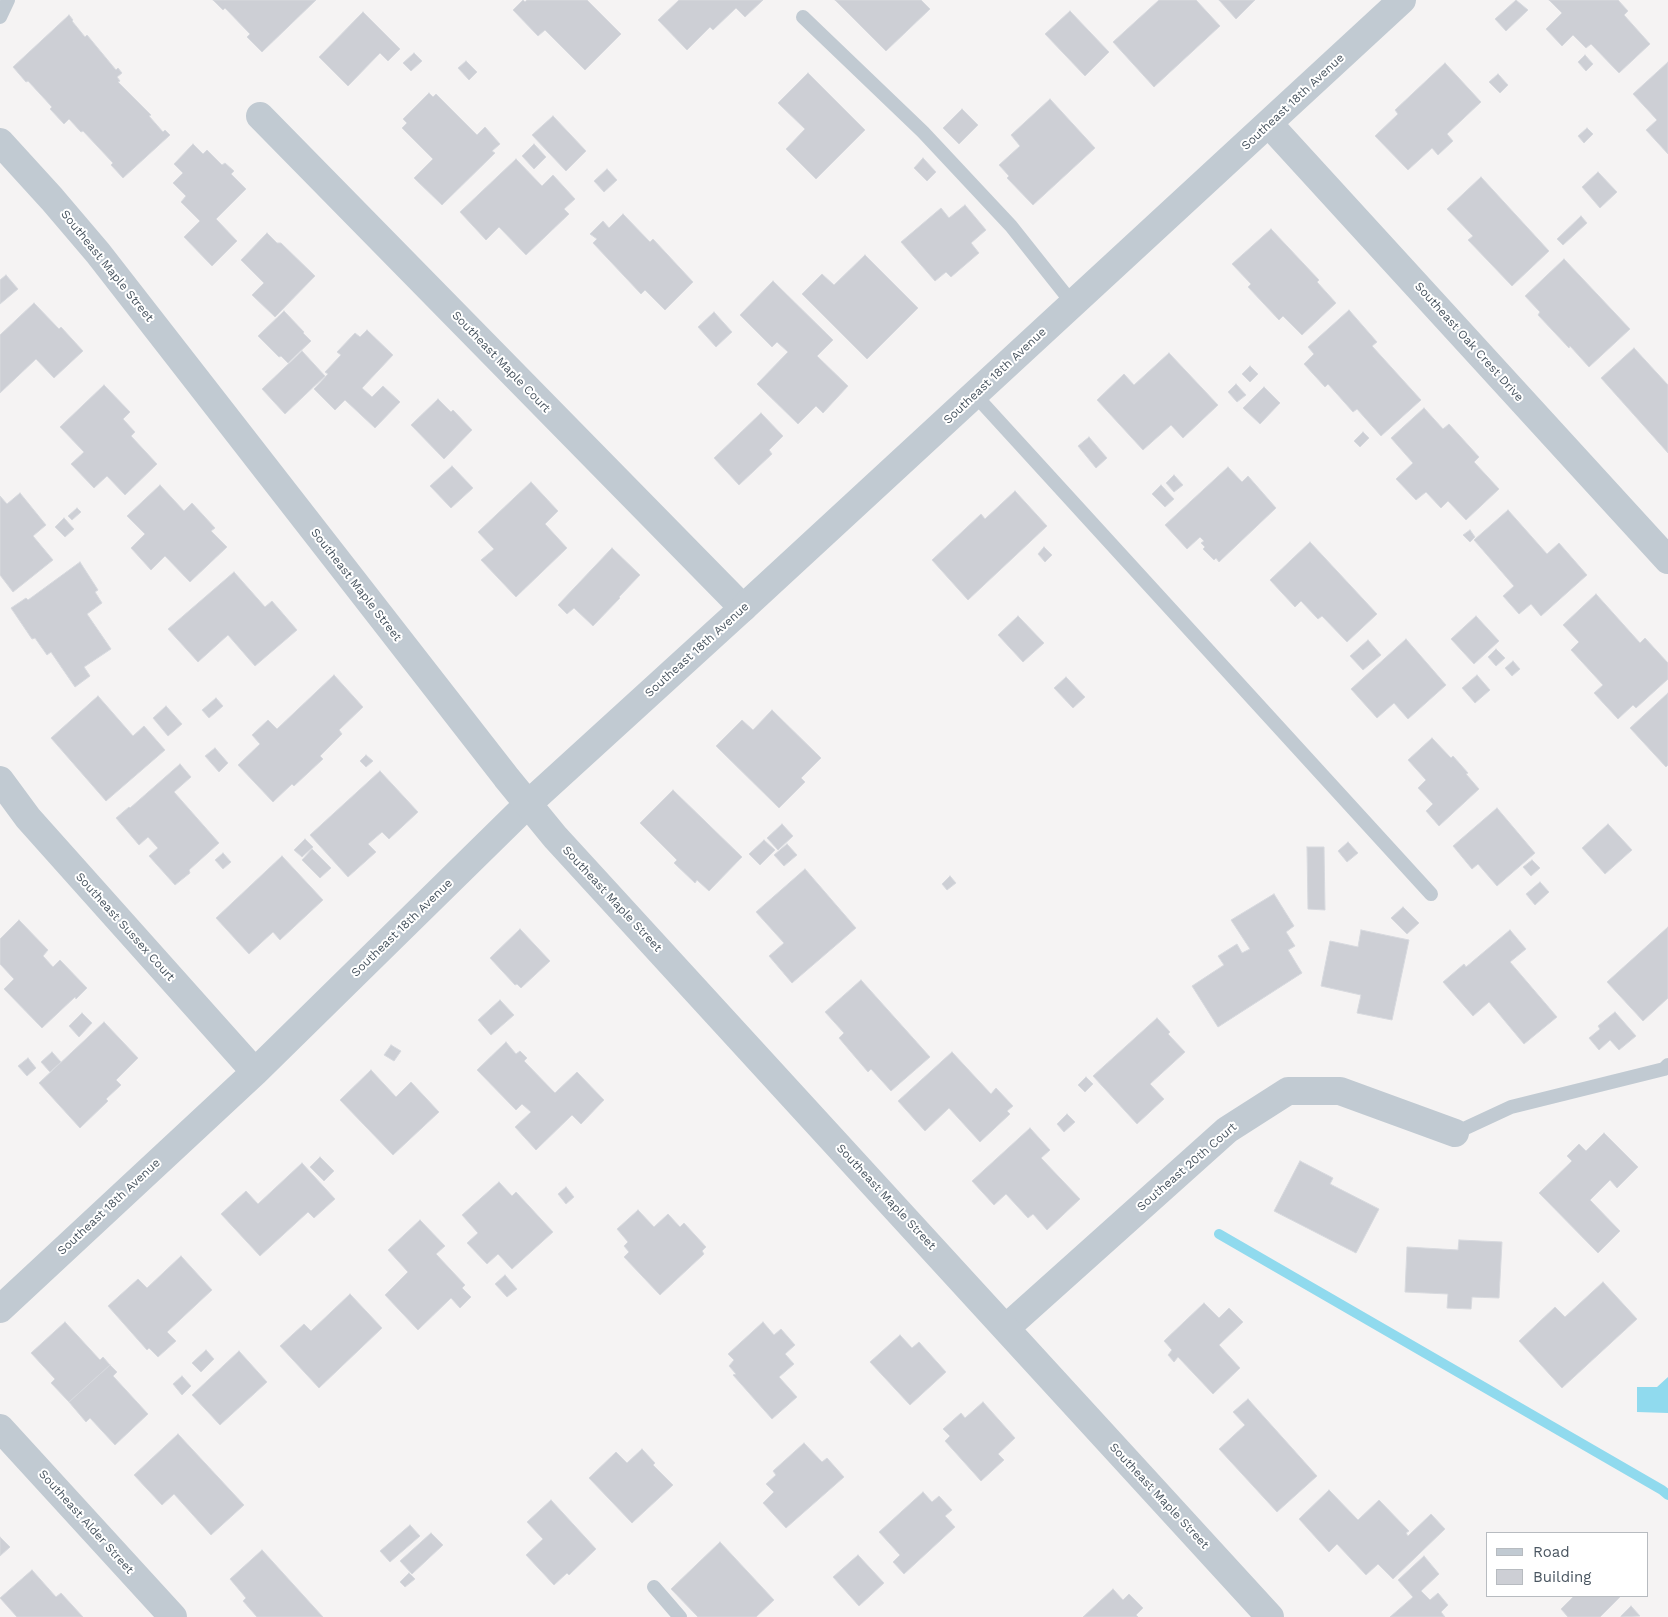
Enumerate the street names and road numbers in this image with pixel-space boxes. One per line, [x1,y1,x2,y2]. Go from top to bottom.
street label: Southeast 18th Avenue [1239,51,1347,153]
street label: Southeast Maple Street [58,207,156,325]
street label: Southeast Oak Crest Drive [1412,279,1526,405]
street label: Southeast Maple Court [449,308,553,416]
street label: Southeast 18th Avenue [941,325,1049,427]
street label: Southeast Maple Street [307,526,405,644]
street label: Southeast 18th Avenue [642,599,752,701]
street label: Southeast Maple Street [559,843,665,955]
street label: Southeast Sussex Court [72,870,178,984]
street label: Southeast 18th Avenue [348,876,456,980]
street label: Southeast 20th Court [1134,1120,1240,1214]
street label: Southeast Maple Street [833,1141,939,1253]
street label: Southeast 18th Avenue [55,1156,163,1258]
street label: Southeast Maple Street [1106,1440,1212,1552]
street label: Southeast Alder Street [35,1467,137,1577]

